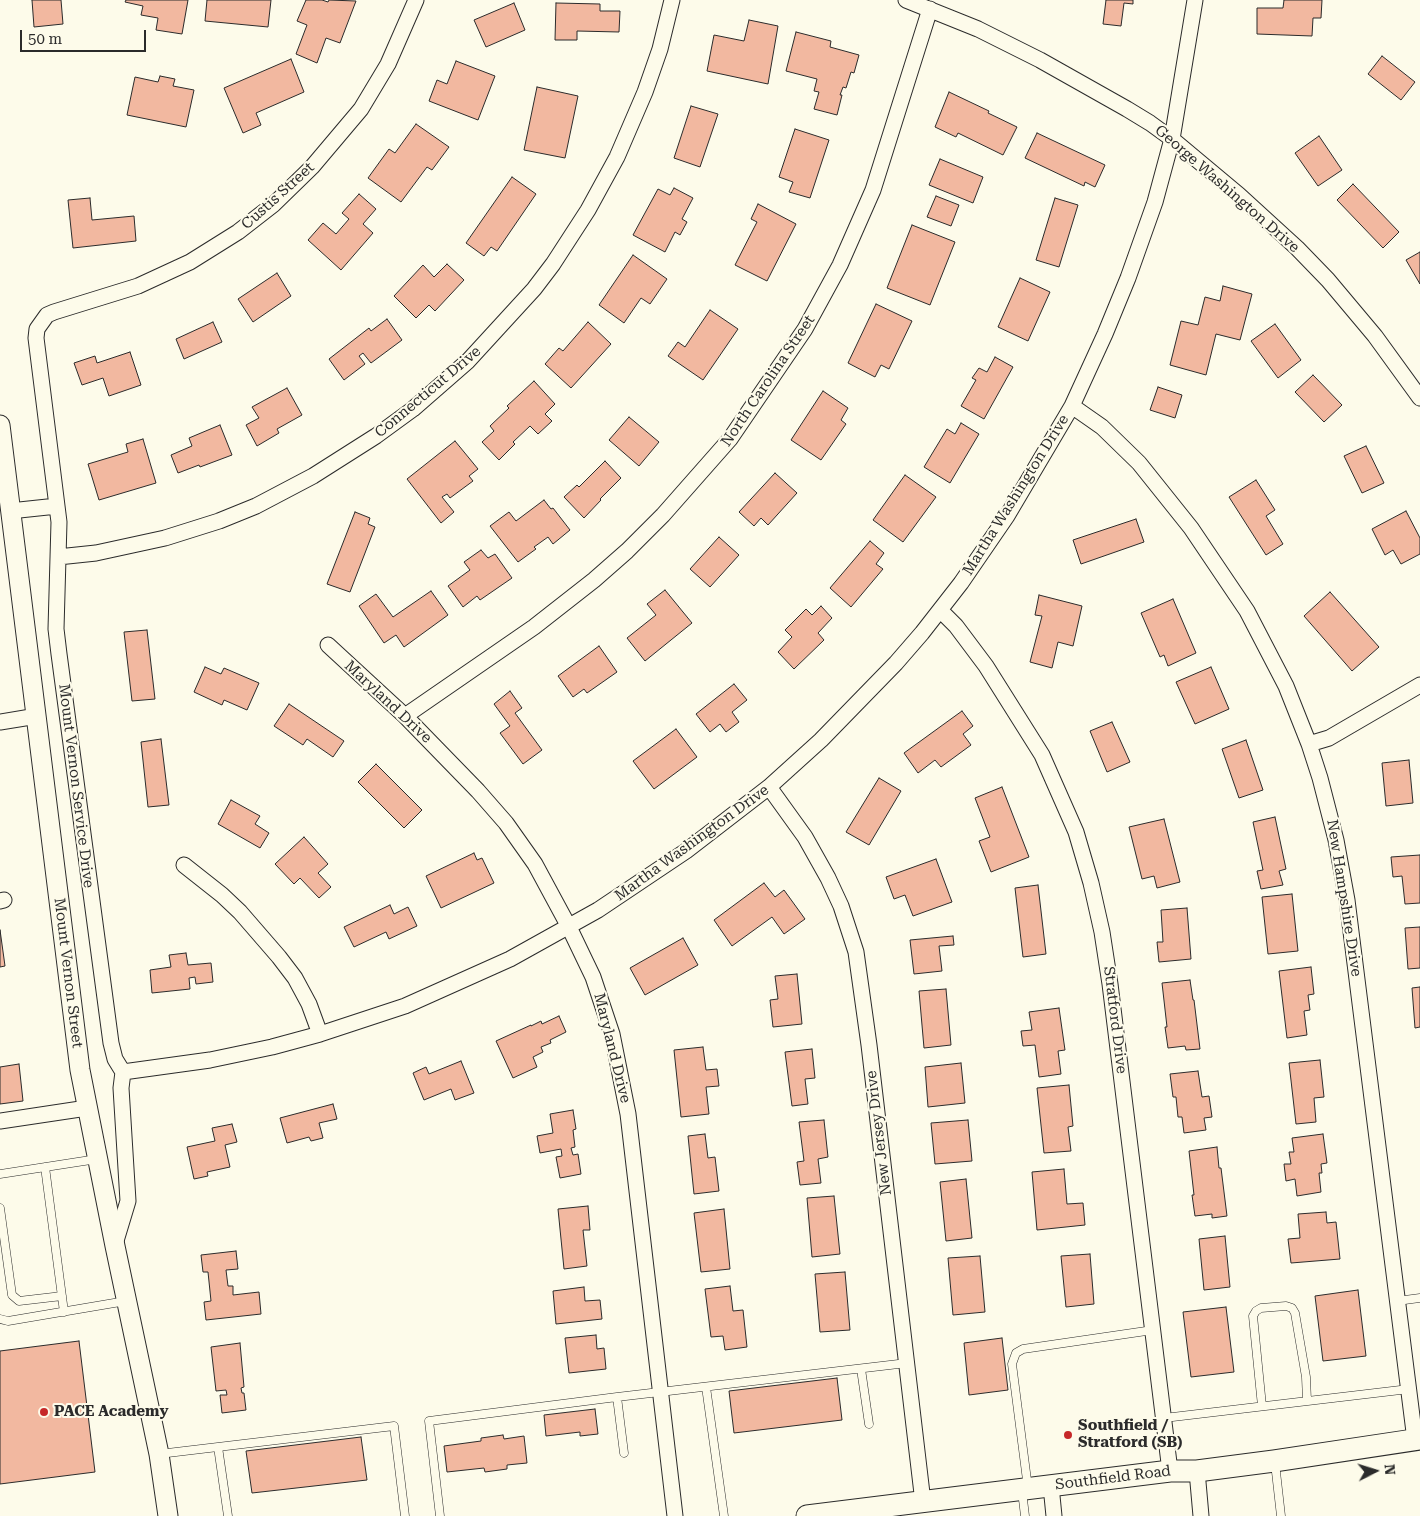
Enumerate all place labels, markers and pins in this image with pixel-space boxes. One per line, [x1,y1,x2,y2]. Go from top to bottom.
place label: PACE Academy [54,1403,168,1421]
marker: PACE Academy [38,1406,50,1418]
place label: Southfield / Stratford (SB) [1078,1417,1182,1452]
marker: Southfield / Stratford (SB) [1062,1429,1074,1441]

